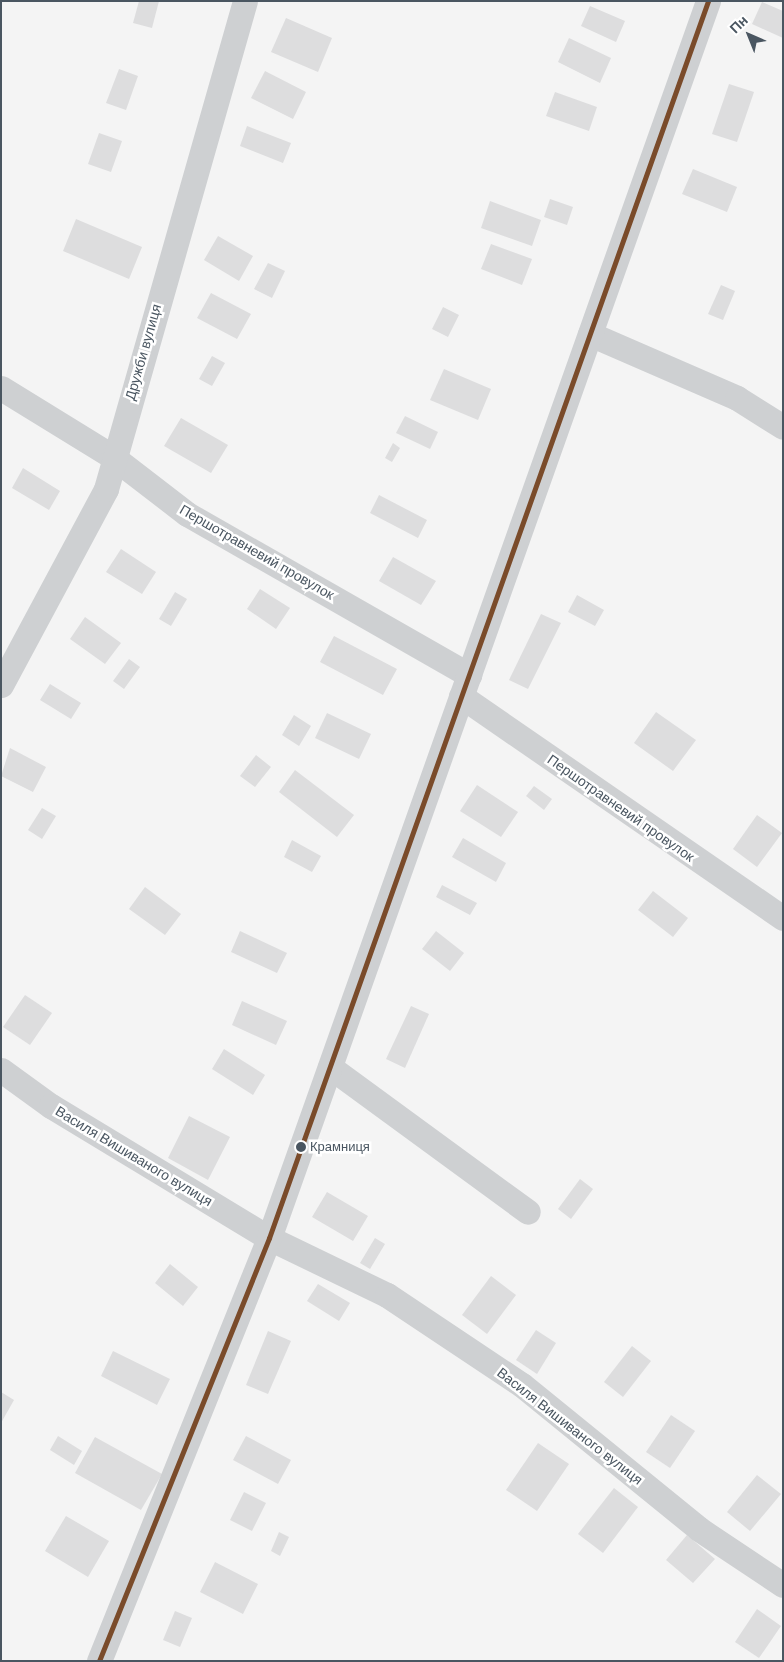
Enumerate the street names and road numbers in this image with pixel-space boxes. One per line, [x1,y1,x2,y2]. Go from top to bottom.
street label: Дружби вулиця [121,302,165,402]
street label: Першотравневий провулок [177,501,337,603]
street label: Першотравневий провулок [544,751,698,865]
street label: Василя Вишиваного вулиця [52,1102,216,1210]
street label: Василя Вишиваного вулиця [494,1364,646,1488]

